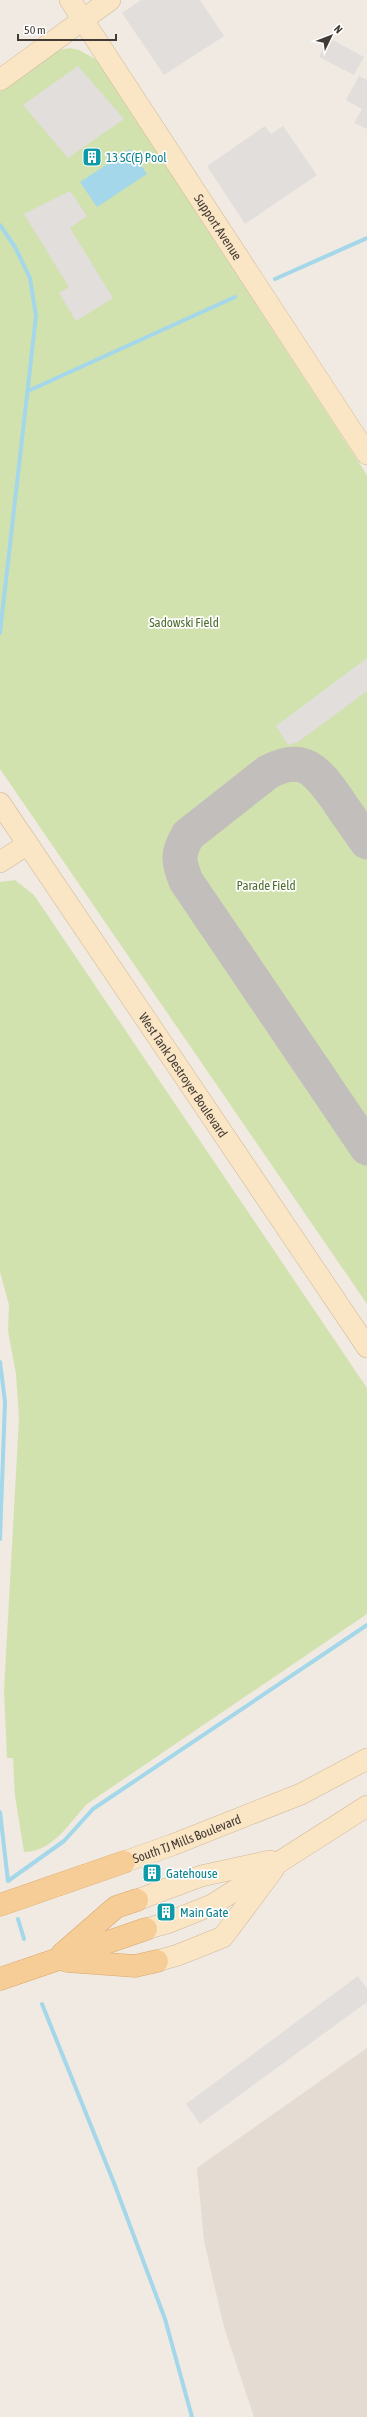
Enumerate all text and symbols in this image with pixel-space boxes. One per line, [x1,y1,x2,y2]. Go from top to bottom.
scale bar [18,16,116,42]
north arrow [311,16,351,56]
text: 50 m [24,23,46,37]
text: N [332,23,345,36]
building icon: 13 SC(E) Pool [81,146,103,168]
place label: 13 SC(E) Pool [106,150,167,165]
street label: Support Avenue [191,191,245,263]
park label: Sadowski Field [149,615,219,630]
park label: Parade Field [236,878,296,893]
street label: West Tank Destroyer Boulevard [136,1010,231,1140]
street label: South TJ Mills Boulevard [131,1811,243,1866]
building icon: Gatehouse [141,1862,163,1884]
place label: Gatehouse [166,1866,218,1881]
building icon: Main Gate [155,1901,177,1923]
place label: Main Gate [180,1905,228,1920]

